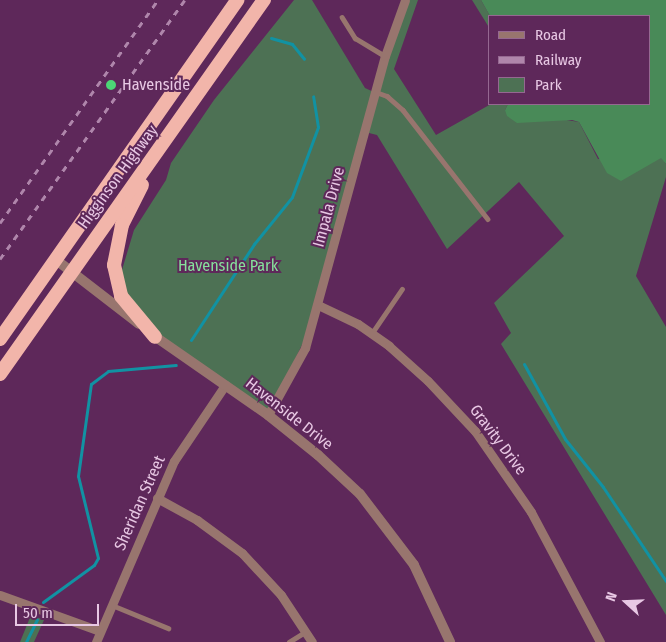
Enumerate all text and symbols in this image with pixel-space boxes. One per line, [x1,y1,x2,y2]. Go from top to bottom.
legend [488,15,651,105]
text: Road [535,26,566,44]
text: Railway [535,51,582,69]
place label: Havenside [122,75,190,95]
text: Park [535,76,562,94]
marker: Havenside [104,78,118,92]
street label: Higginson Highway [74,121,162,233]
street label: Impala Drive [309,165,349,249]
park label: Havenside Park [178,256,278,276]
street label: Havenside Drive [241,374,337,454]
street label: Gravity Drive [465,401,531,479]
street label: Sheridan Street [111,453,169,553]
north arrow [601,577,651,627]
text: N [602,590,621,604]
scale bar [18,594,101,626]
text: 50 m [23,604,53,622]

